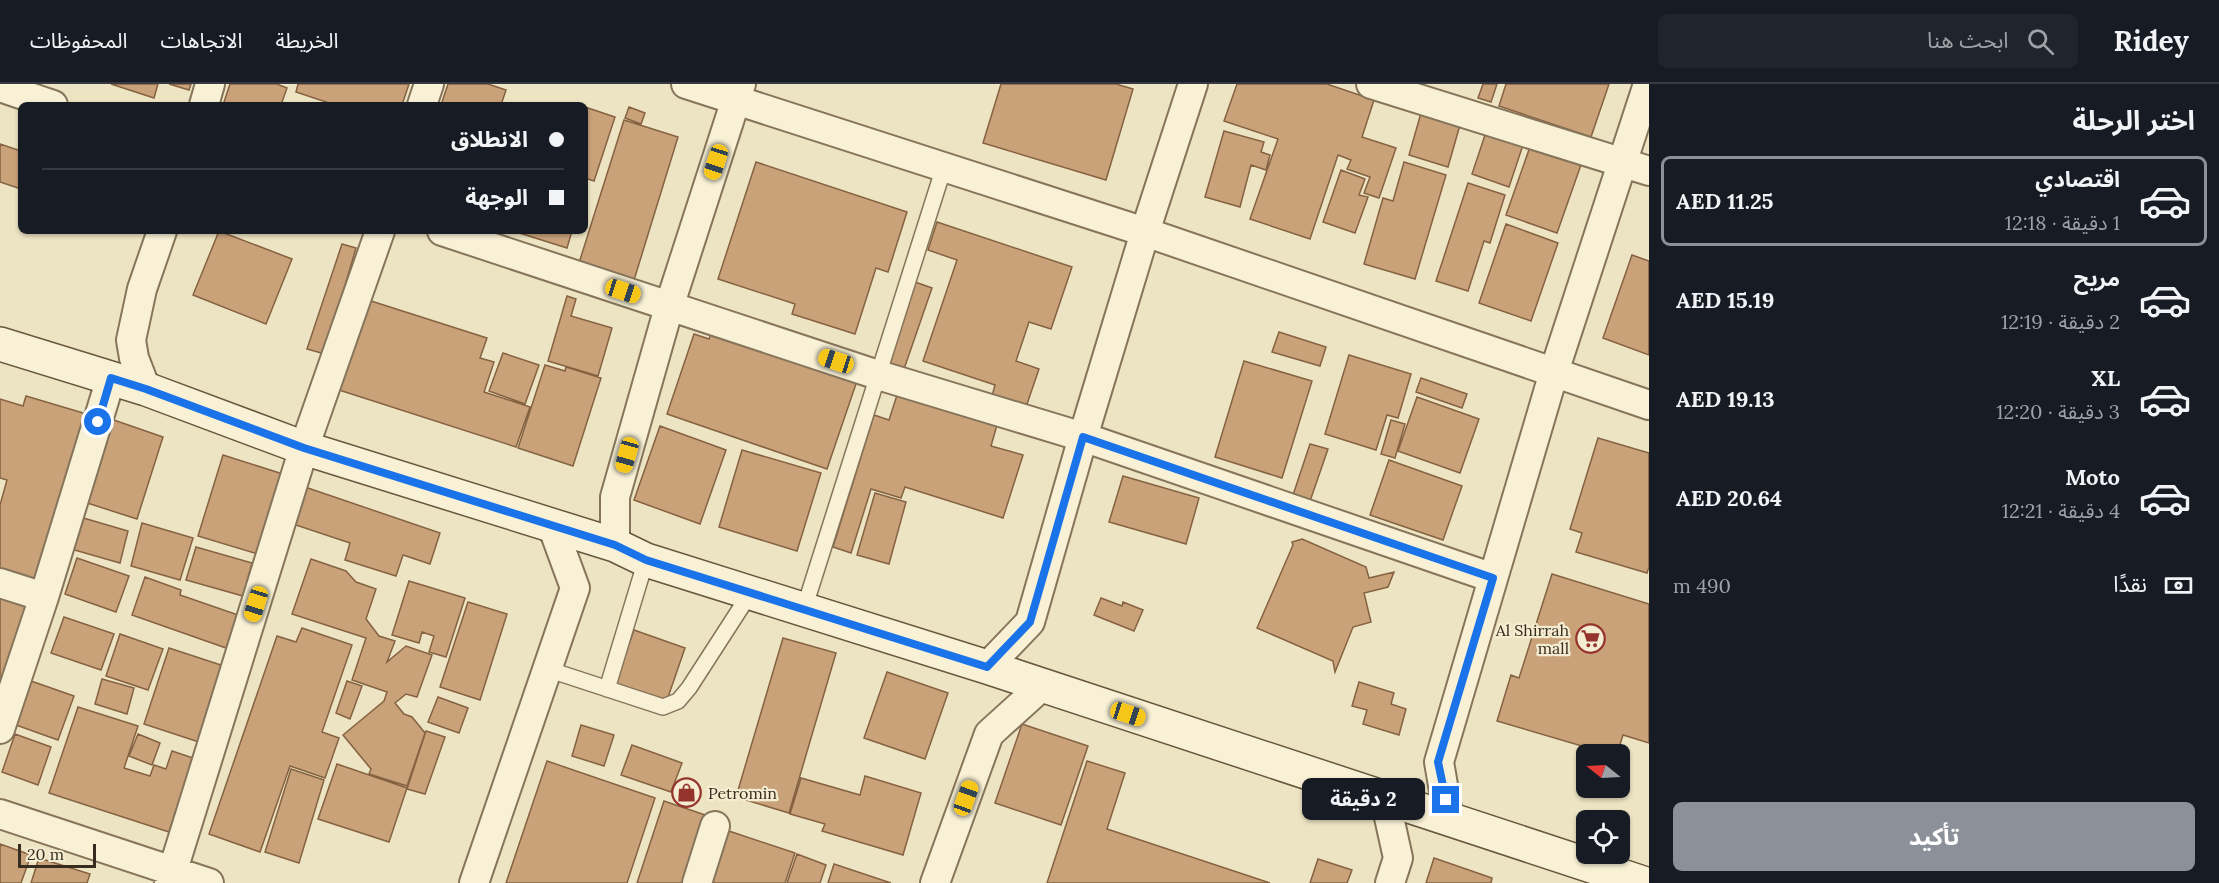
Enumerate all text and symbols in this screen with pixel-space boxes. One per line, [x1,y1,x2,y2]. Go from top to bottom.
search box [1658,14,2078,68]
text: Ridey [2114,23,2189,59]
icon: search [2024,25,2057,58]
text: ابحث هنا [1927,26,2009,54]
text: المحفوظات [30,27,127,54]
text: الاتجاهات [160,27,242,54]
text: الخريطة [275,27,338,54]
text: اختر الرحلة [2073,103,2195,137]
text: الانطلاق [451,125,528,153]
car [702,142,730,182]
text: اقتصادي [2035,165,2120,193]
icon: car [2138,174,2192,228]
text: الوجهة [465,183,528,211]
text: AED 11.25 [1676,187,1774,215]
text: 1 دقيقة · 12:18 [2005,210,2120,235]
text: مريح [2074,264,2120,292]
icon: car [2138,273,2192,327]
car [603,277,643,305]
text: AED 15.19 [1676,286,1774,314]
text: 2 دقيقة · 12:19 [2001,309,2120,334]
car [816,347,856,375]
text: XL [2091,364,2120,392]
icon: car [2138,372,2192,426]
text: AED 19.13 [1676,385,1775,413]
text: 3 دقيقة · 12:20 [1996,399,2120,424]
route start [84,408,111,435]
car [613,435,641,475]
text: Moto [2065,463,2120,491]
icon: car [2138,471,2192,525]
text: AED 20.64 [1676,484,1782,512]
text: 4 دقيقة · 12:21 [2002,498,2120,523]
icon: cash [2162,569,2195,602]
text: نقدًا [2113,570,2147,598]
text: 490 m [1673,573,1731,598]
car [242,584,270,624]
place label: Al Shirrah mall [1495,620,1569,658]
supermarket icon: Al Shirrah mall [1574,623,1606,655]
car [1108,700,1148,728]
north arrow [1576,744,1630,798]
map controls [1576,744,1630,864]
shop icon: Petromin [671,777,703,809]
car [951,778,981,818]
callout: 2 دقيقة [1302,779,1425,821]
place label: Petromin [708,783,777,803]
text: 2 دقيقة [1330,786,1397,811]
route end [1432,786,1459,813]
button: تأكيد [1673,802,2195,871]
button: locate [1576,810,1630,864]
scale bar [18,841,96,868]
text: 20 m [27,844,64,864]

